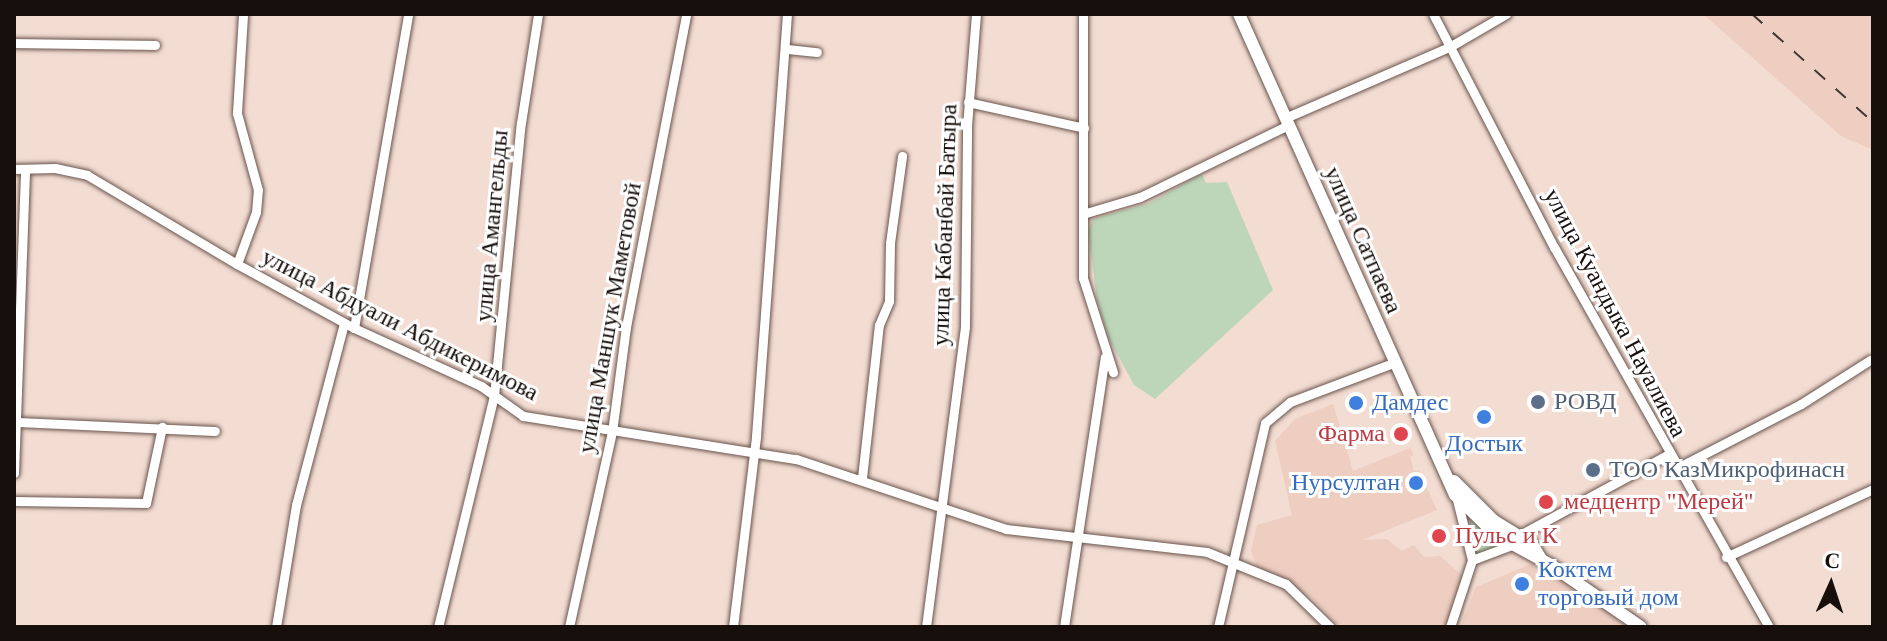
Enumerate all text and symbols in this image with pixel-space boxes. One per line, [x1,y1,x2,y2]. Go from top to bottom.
street label: улица Кабанбай Батыра [926,104,964,346]
street label: улица Амангельды [469,129,515,323]
street label: улица Сатпаева [1318,162,1408,318]
street label: улица Маншук Маметовой [572,180,648,456]
street label: улица Куандыка Науалиева [1537,184,1693,442]
street label: улица Абдуали Абдикеримова [257,243,543,407]
place label: РОВД [1554,388,1616,416]
place label: Дамдес [1372,389,1448,417]
marker: РОВД [1529,393,1547,411]
marker: Дамдес [1347,394,1365,412]
marker: Достык [1475,408,1493,426]
place label: Фарма [1318,420,1385,448]
marker: Фарма [1392,425,1410,443]
place label: Достык [1445,430,1523,458]
place label: ТОО КазМикрофинасн [1609,456,1845,484]
marker: ТОО КазМикрофинасн [1584,461,1602,479]
place label: Нурсултан [1291,469,1400,497]
marker: Нурсултан [1407,474,1425,492]
place label: медцентр "Мерей" [1564,488,1754,516]
marker: медцентр "Мерей" [1535,491,1557,513]
place label: Пульс и К [1455,522,1558,550]
marker: Пульс и К [1430,527,1448,545]
north arrow [1791,545,1871,625]
text: С [1824,548,1841,573]
place label: Коктем торговый дом [1538,556,1679,612]
marker: Коктем торговый дом [1513,575,1531,593]

